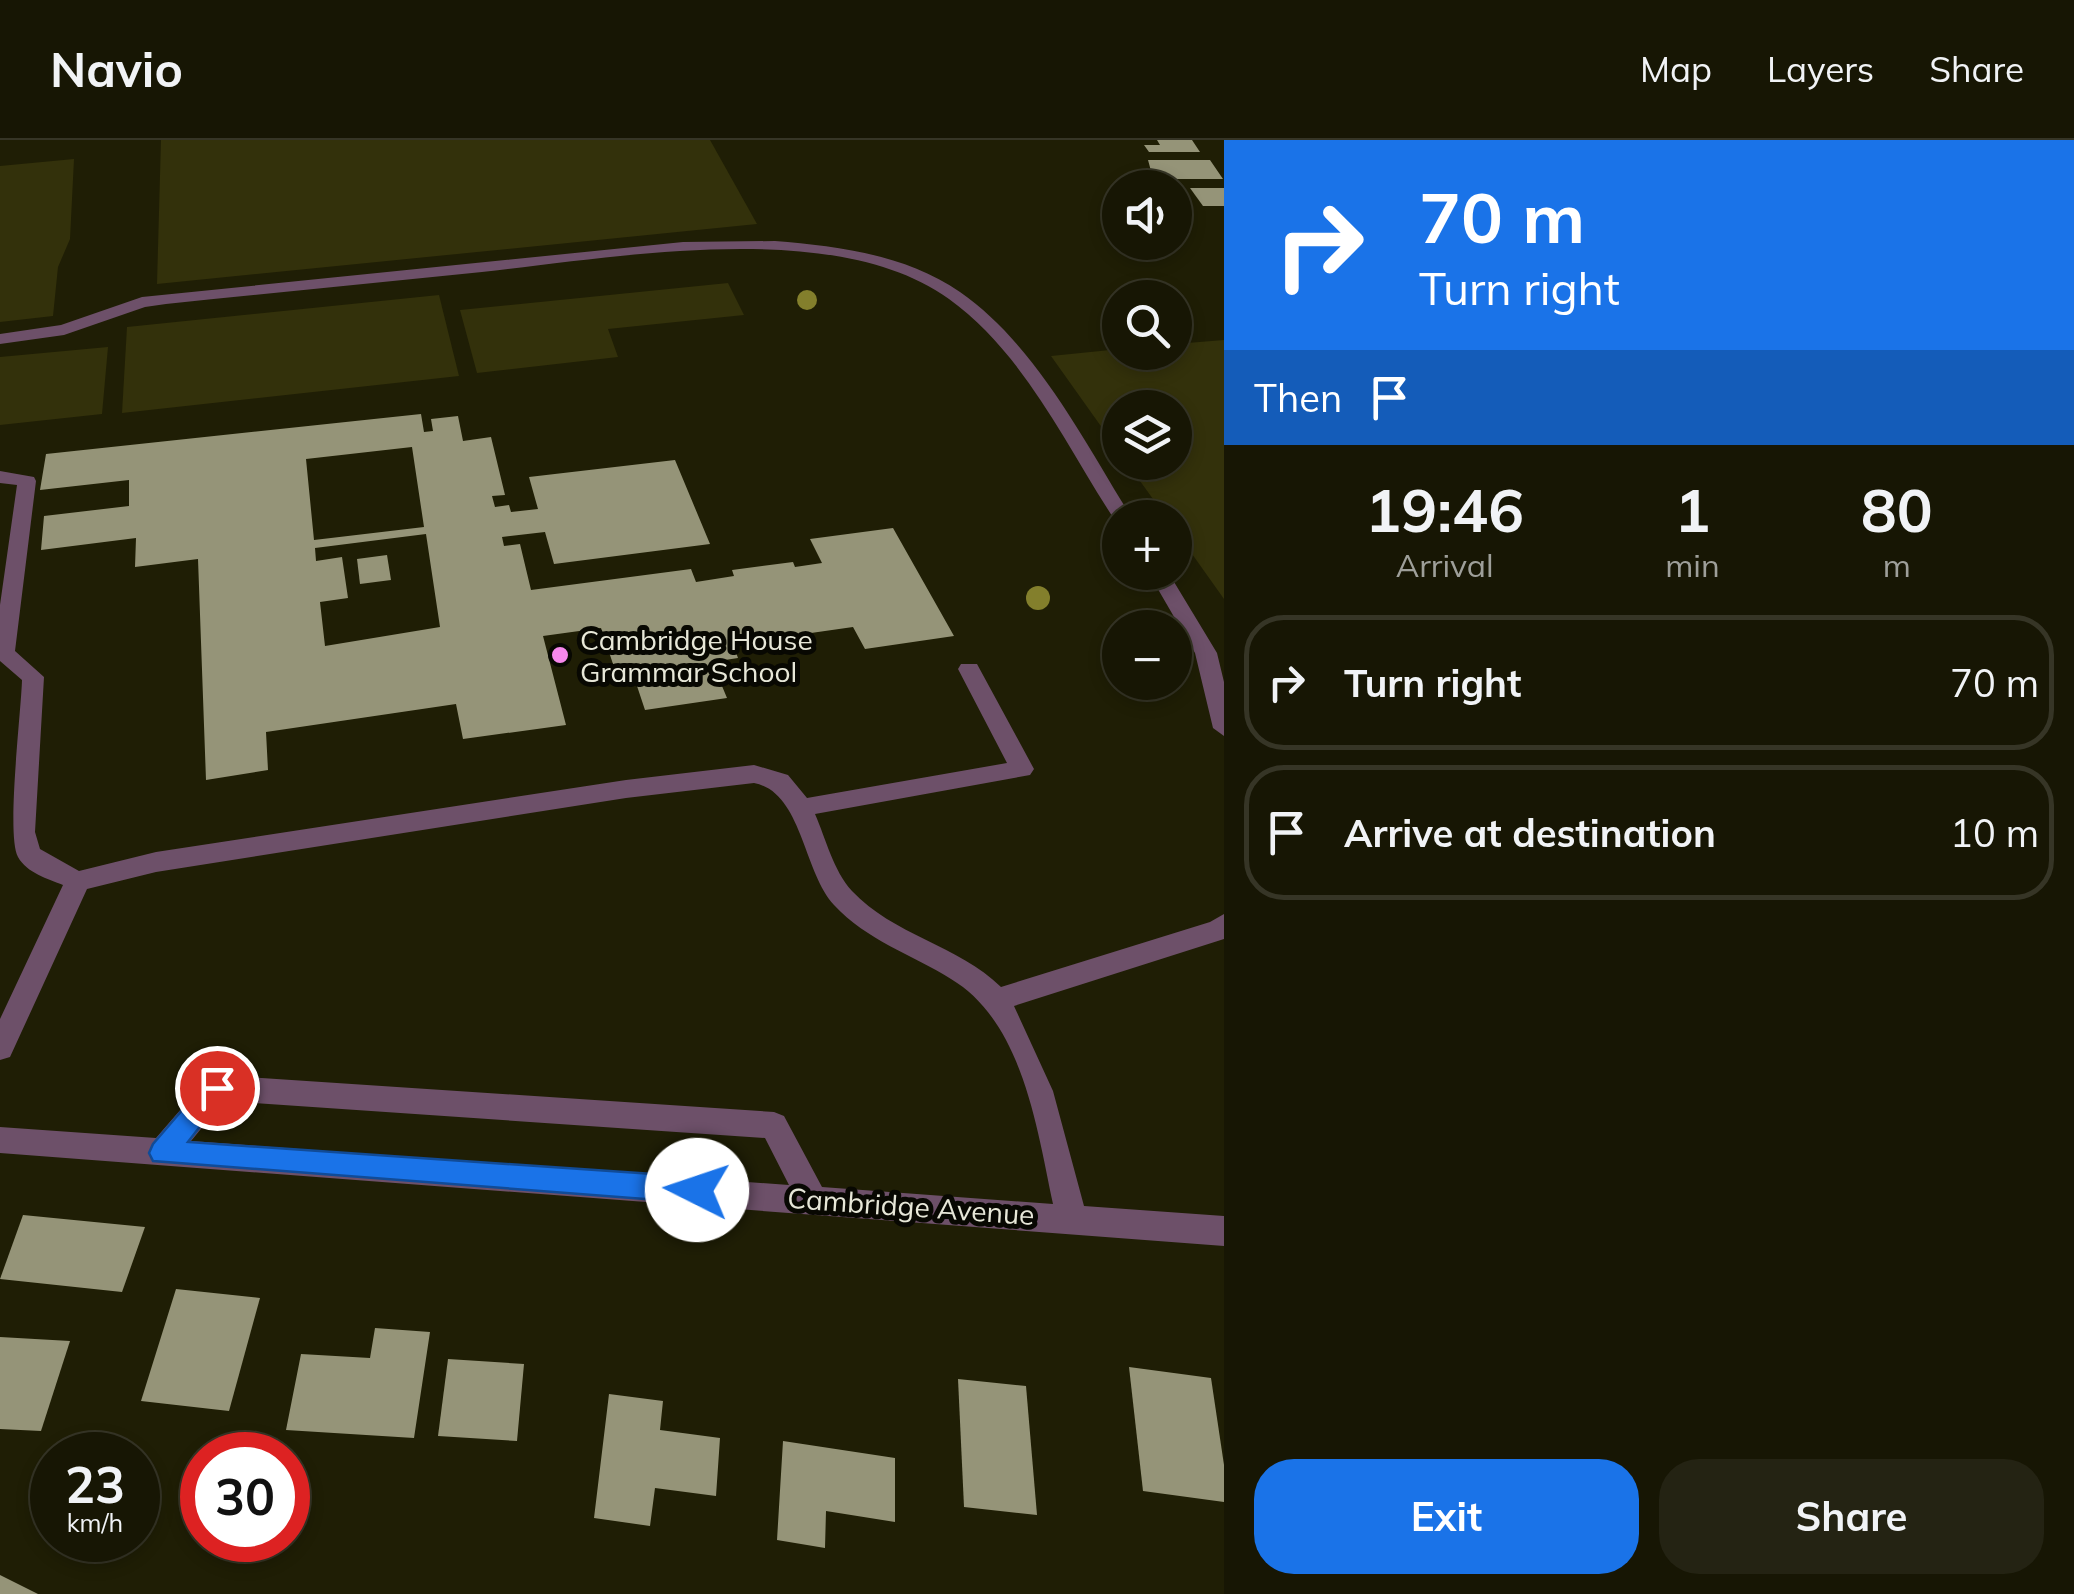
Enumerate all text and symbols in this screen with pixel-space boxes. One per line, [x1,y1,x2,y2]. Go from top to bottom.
text: Navio [50,39,183,99]
text: Map [1640,47,1712,91]
text: Layers [1767,47,1874,91]
text: Share [1929,47,2024,91]
map controls [1102,170,1192,700]
button: sound [1102,170,1192,260]
text: 70 m [1419,173,1585,261]
icon: right [1254,180,1384,310]
text: Turn right [1419,260,1620,316]
button: search [1102,280,1192,370]
icon: arrive [1362,370,1417,425]
text: Then [1254,374,1342,422]
button: layers [1102,390,1192,480]
text: 19:46 [1365,472,1524,547]
text: 1 [1674,472,1710,547]
text: 80 [1861,472,1933,547]
button: + [1102,500,1192,590]
text: Arrival [1396,545,1494,585]
text: min [1665,545,1720,585]
text: m [1883,545,1911,585]
button: − [1102,610,1192,700]
place label: Cambridge House Grammar School [580,622,813,689]
marker: Cambridge House Grammar School [549,644,571,666]
icon: right [1259,655,1314,710]
text: Turn right [1344,659,1521,707]
text: 70 m [1950,659,2039,707]
icon: arrive [1259,805,1314,860]
text: Arrive at destination [1344,809,1716,857]
text: 10 m [1950,809,2039,857]
pin [175,1046,260,1131]
icon: arrive [190,1061,245,1116]
position arrow [645,1138,749,1242]
street label: Cambridge Avenue [786,1180,1036,1232]
speed limit sign: 30 [180,1432,310,1562]
text: 23 [65,1453,125,1516]
button: Exit [1254,1459,1639,1574]
button: Share [1659,1459,2044,1574]
text: km/h [67,1507,123,1538]

